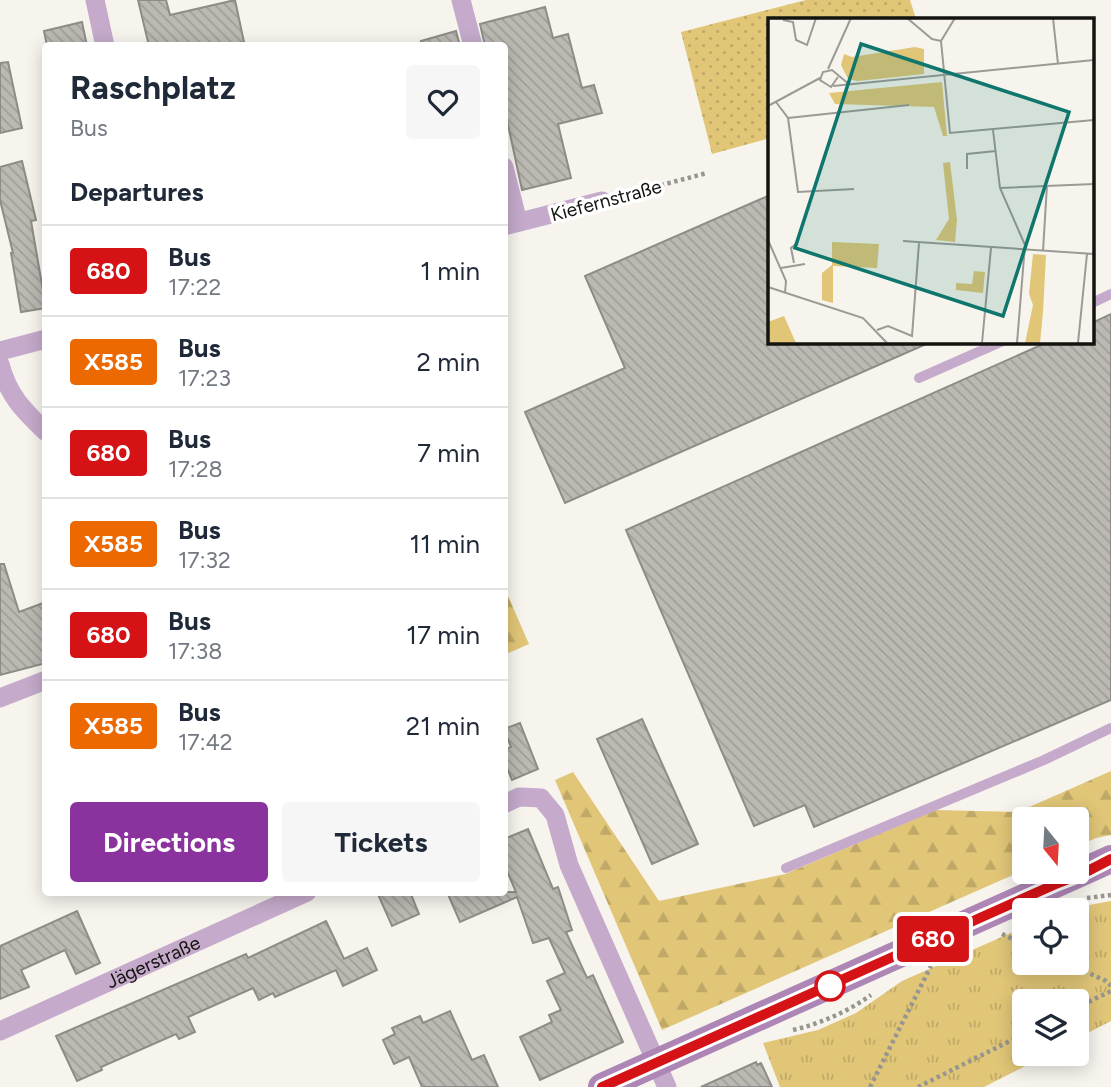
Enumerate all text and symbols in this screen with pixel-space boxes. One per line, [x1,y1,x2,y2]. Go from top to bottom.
inset map [768,18,1094,343]
button: heart [406,65,480,139]
text: Raschplatz [70,68,236,107]
text: Bus [70,114,108,142]
street label: Kiefernstraße [548,175,664,226]
text: Departures [70,176,204,208]
text: Bus [168,241,211,273]
text: 1 min [420,255,480,287]
text: 680 [86,256,131,285]
text: 17:22 [168,273,221,301]
text: Bus [178,332,221,364]
text: 2 min [416,346,480,378]
text: X585 [84,347,143,376]
text: 17:23 [178,364,231,392]
text: Bus [168,423,211,455]
text: 7 min [417,437,480,469]
text: 680 [86,438,131,467]
text: 17:28 [168,455,223,483]
text: Bus [178,514,221,546]
text: 11 min [409,528,480,560]
text: X585 [84,529,143,558]
text: 17:32 [178,546,231,574]
text: Bus [168,605,211,637]
text: 17 min [406,619,480,651]
text: 680 [86,620,131,649]
text: 17:38 [168,637,222,665]
text: Bus [178,696,221,728]
text: 21 min [406,710,480,742]
text: X585 [84,711,143,740]
text: 17:42 [178,728,233,756]
button: Directions [70,802,268,882]
button: Tickets [282,802,480,882]
north arrow [1012,807,1088,884]
map controls [1012,807,1089,1066]
button: locate [1012,898,1089,975]
line badge: 680 [893,916,973,962]
text: 680 [911,924,955,953]
street label: Jägerstraße [103,931,204,993]
unlabelled marker [815,971,845,1001]
button: layers [1012,989,1089,1066]

